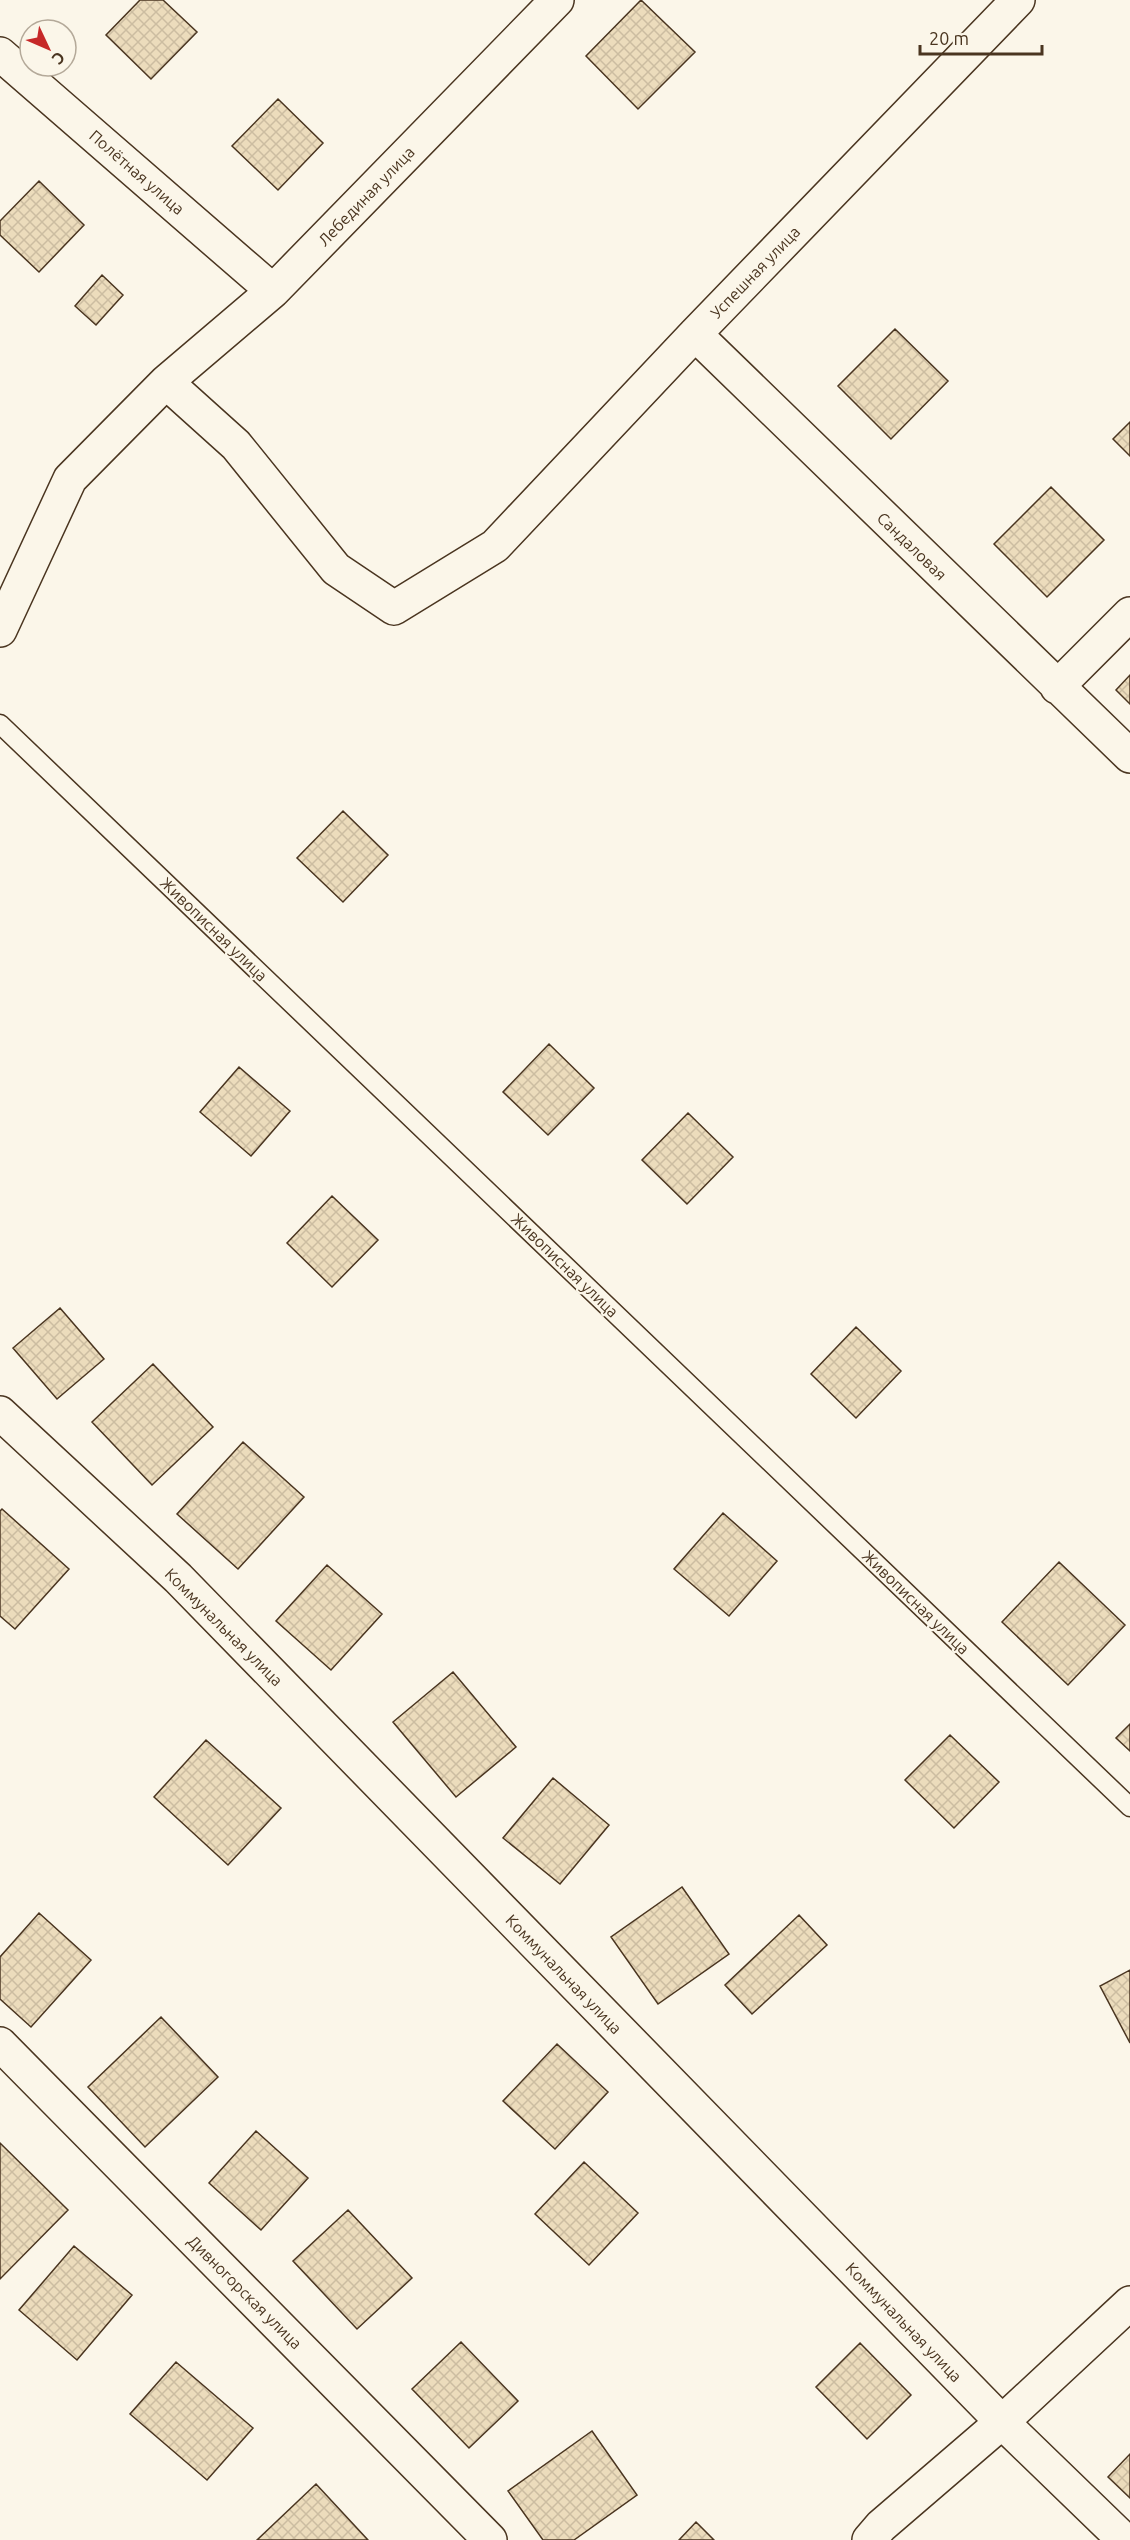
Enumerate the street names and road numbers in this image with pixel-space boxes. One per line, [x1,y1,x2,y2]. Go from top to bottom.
street label: Полётная улица [86,126,188,218]
street label: Лебединая улица [314,143,418,249]
street label: Успешная улица [707,222,803,322]
street label: Сандаловая [874,508,950,584]
street label: Живописная улица [157,873,271,985]
street label: Живописная улица [508,1209,622,1321]
street label: Живописная улица [859,1546,973,1658]
street label: Коммунальная улица [162,1565,286,1689]
street label: Коммунальная улица [502,1911,626,2037]
street label: Дивногорская улица [184,2231,306,2353]
street label: Коммунальная улица [842,2259,966,2385]

